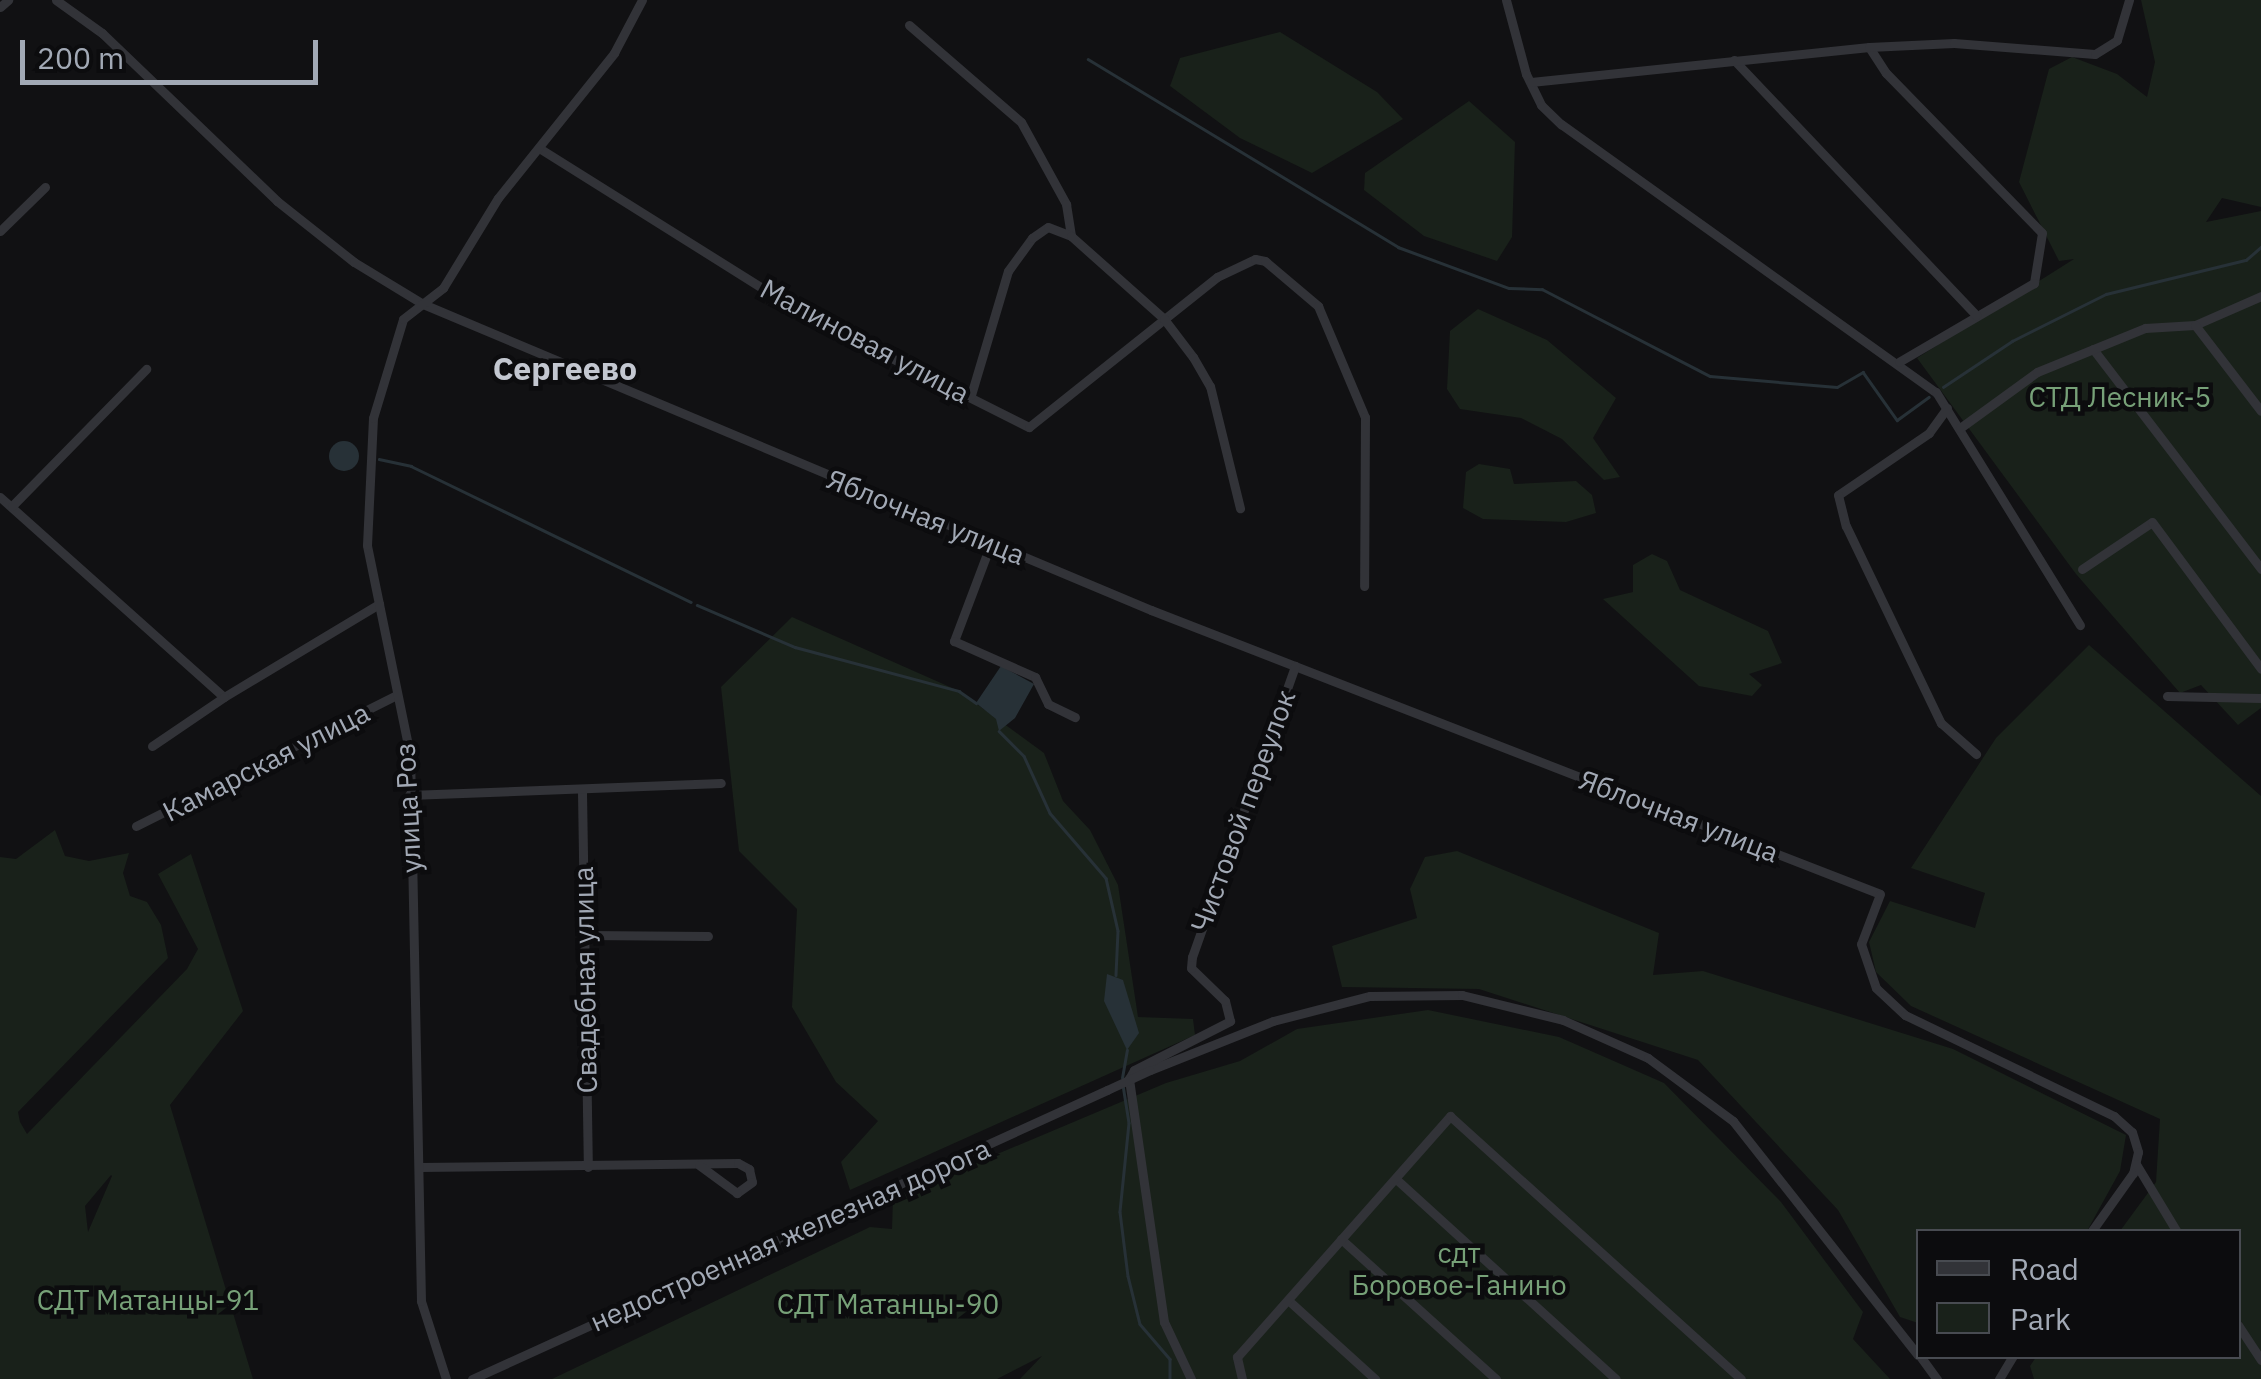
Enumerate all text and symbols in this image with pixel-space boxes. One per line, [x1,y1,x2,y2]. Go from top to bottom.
scale bar [25,20,322,82]
text: 200 m [37,38,124,77]
street label: Малиновая улица [755,272,975,410]
district label: Сергеево [493,349,637,387]
park label: СТД Лесник-5 [2029,380,2211,414]
street label: Яблочная улица [822,462,1030,572]
street label: Чистовой переулок [1184,685,1302,937]
street label: Камарская улица [157,695,375,829]
street label: улица Роз [388,742,428,874]
street label: Яблочная улица [1575,763,1783,869]
street label: Свадебная улица [566,866,604,1094]
street label: недостроенная железная дорога [585,1131,995,1339]
legend [1916,1229,2241,1359]
park label: сдт Боровое-Ганино [1351,1236,1567,1302]
text: Road [2010,1249,2079,1288]
park label: СДТ Матанцы-91 [37,1283,259,1317]
park label: СДТ Матанцы-90 [777,1287,999,1321]
text: Park [2010,1299,2071,1338]

